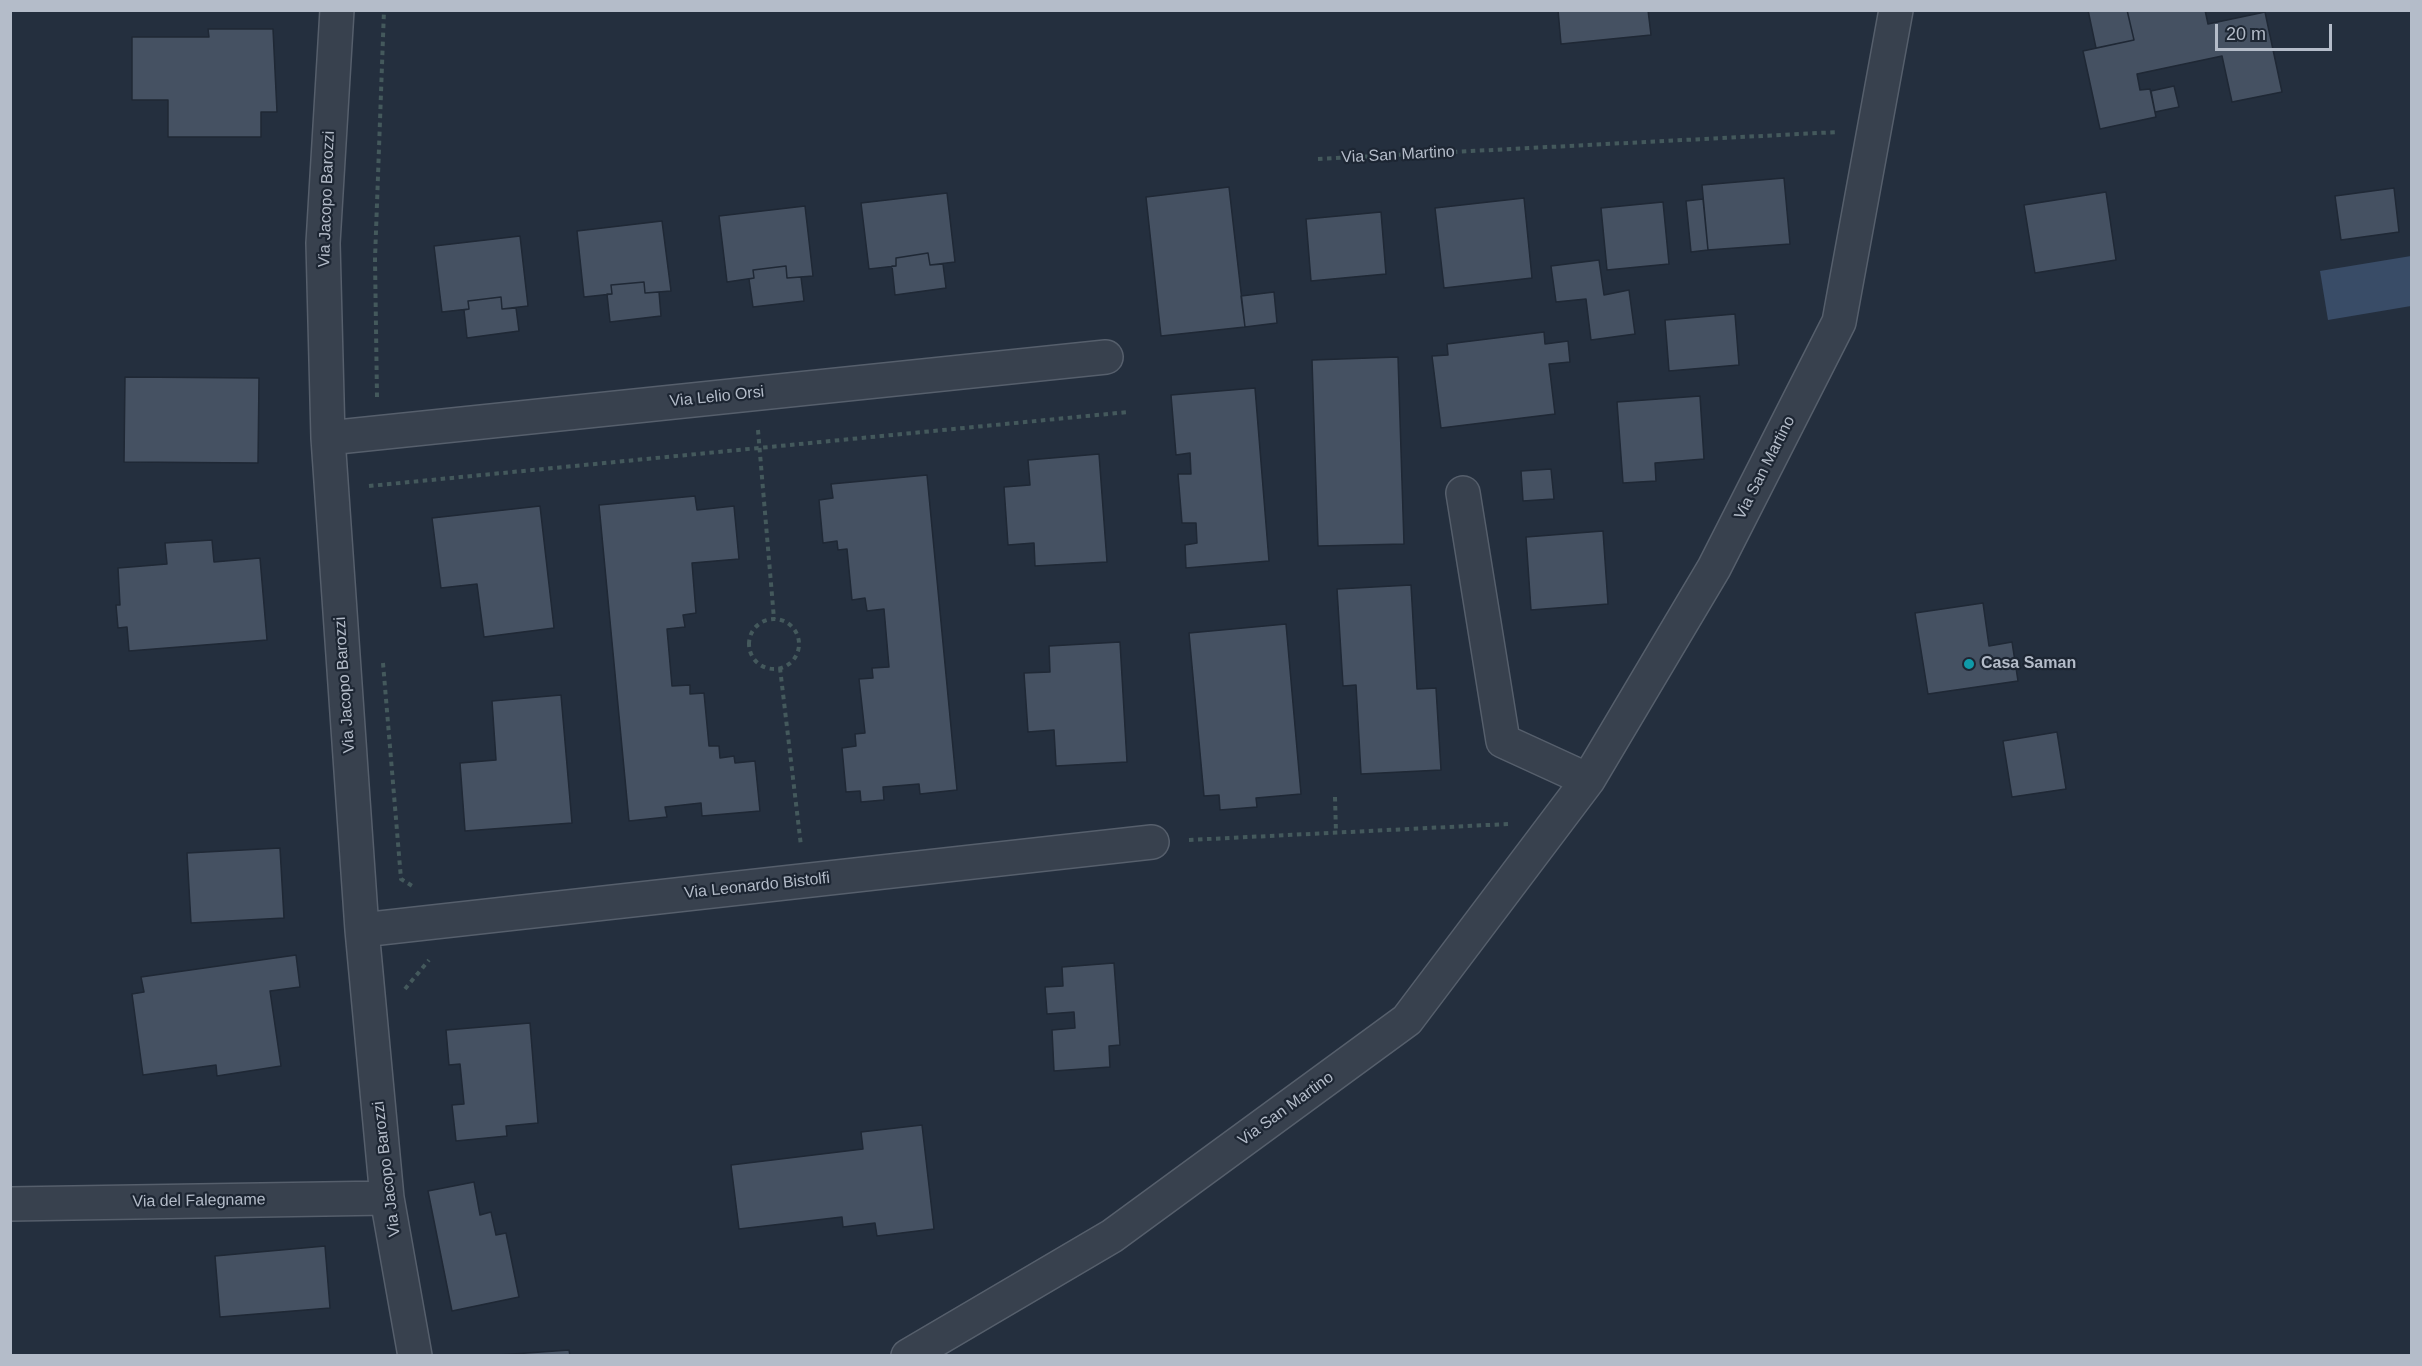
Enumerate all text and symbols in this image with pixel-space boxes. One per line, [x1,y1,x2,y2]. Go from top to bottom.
scale bar [2218,12,2335,50]
text: 20 m [2226,24,2266,44]
street label: Via Jacopo Barozzi [315,130,339,268]
street label: Via San Martino [1341,142,1455,168]
street label: Via Lelio Orsi [669,382,765,412]
street label: Via San Martino [1731,413,1799,523]
street label: Via Jacopo Barozzi [331,616,359,754]
place label: Casa Saman [1981,654,2076,674]
marker: Casa Saman [1962,657,1976,671]
street label: Via Leonardo Bistolfi [683,869,831,903]
street label: Via San Martino [1234,1068,1338,1150]
street label: Via Jacopo Barozzi [369,1100,405,1238]
street label: Via del Falegname [132,1190,266,1212]

